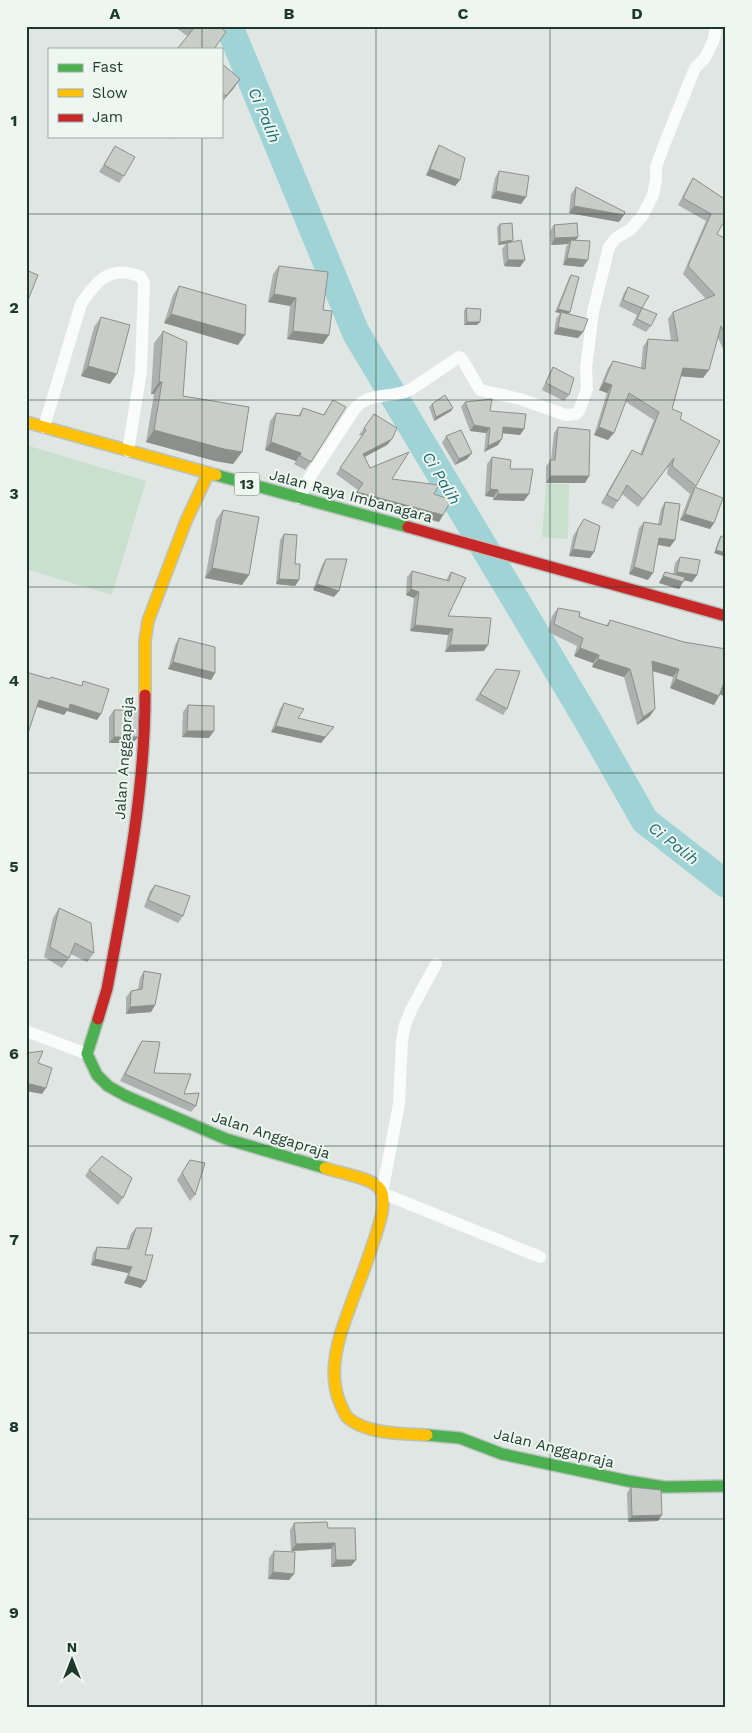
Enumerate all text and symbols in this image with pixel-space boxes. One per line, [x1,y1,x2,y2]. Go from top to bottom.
text: A [110,4,121,23]
text: B [284,4,295,23]
text: C [458,4,469,23]
text: D [631,4,643,23]
legend [48,48,222,138]
text: Fast [92,58,124,76]
text: Slow [92,84,128,102]
water label: Ci Palih [244,85,285,146]
text: Jam [92,108,123,126]
text: 1 [11,111,17,130]
text: 2 [9,298,19,317]
water label: Ci Palih [418,448,465,508]
street label: Jalan Raya Imbanagara [267,466,435,527]
road number: 13 [234,472,260,496]
text: 3 [9,484,19,503]
text: 4 [9,671,19,690]
street label: Jalan Anggapraja [111,695,137,820]
water label: Ci Palih [645,818,703,869]
text: 5 [9,857,19,876]
text: 6 [9,1044,19,1063]
street label: Jalan Anggapraja [209,1107,333,1163]
text: 7 [9,1230,19,1249]
text: 8 [9,1417,19,1436]
street label: Jalan Anggapraja [492,1424,617,1472]
text: 9 [9,1603,19,1622]
north arrow [48,1636,98,1686]
text: N [67,1639,77,1655]

